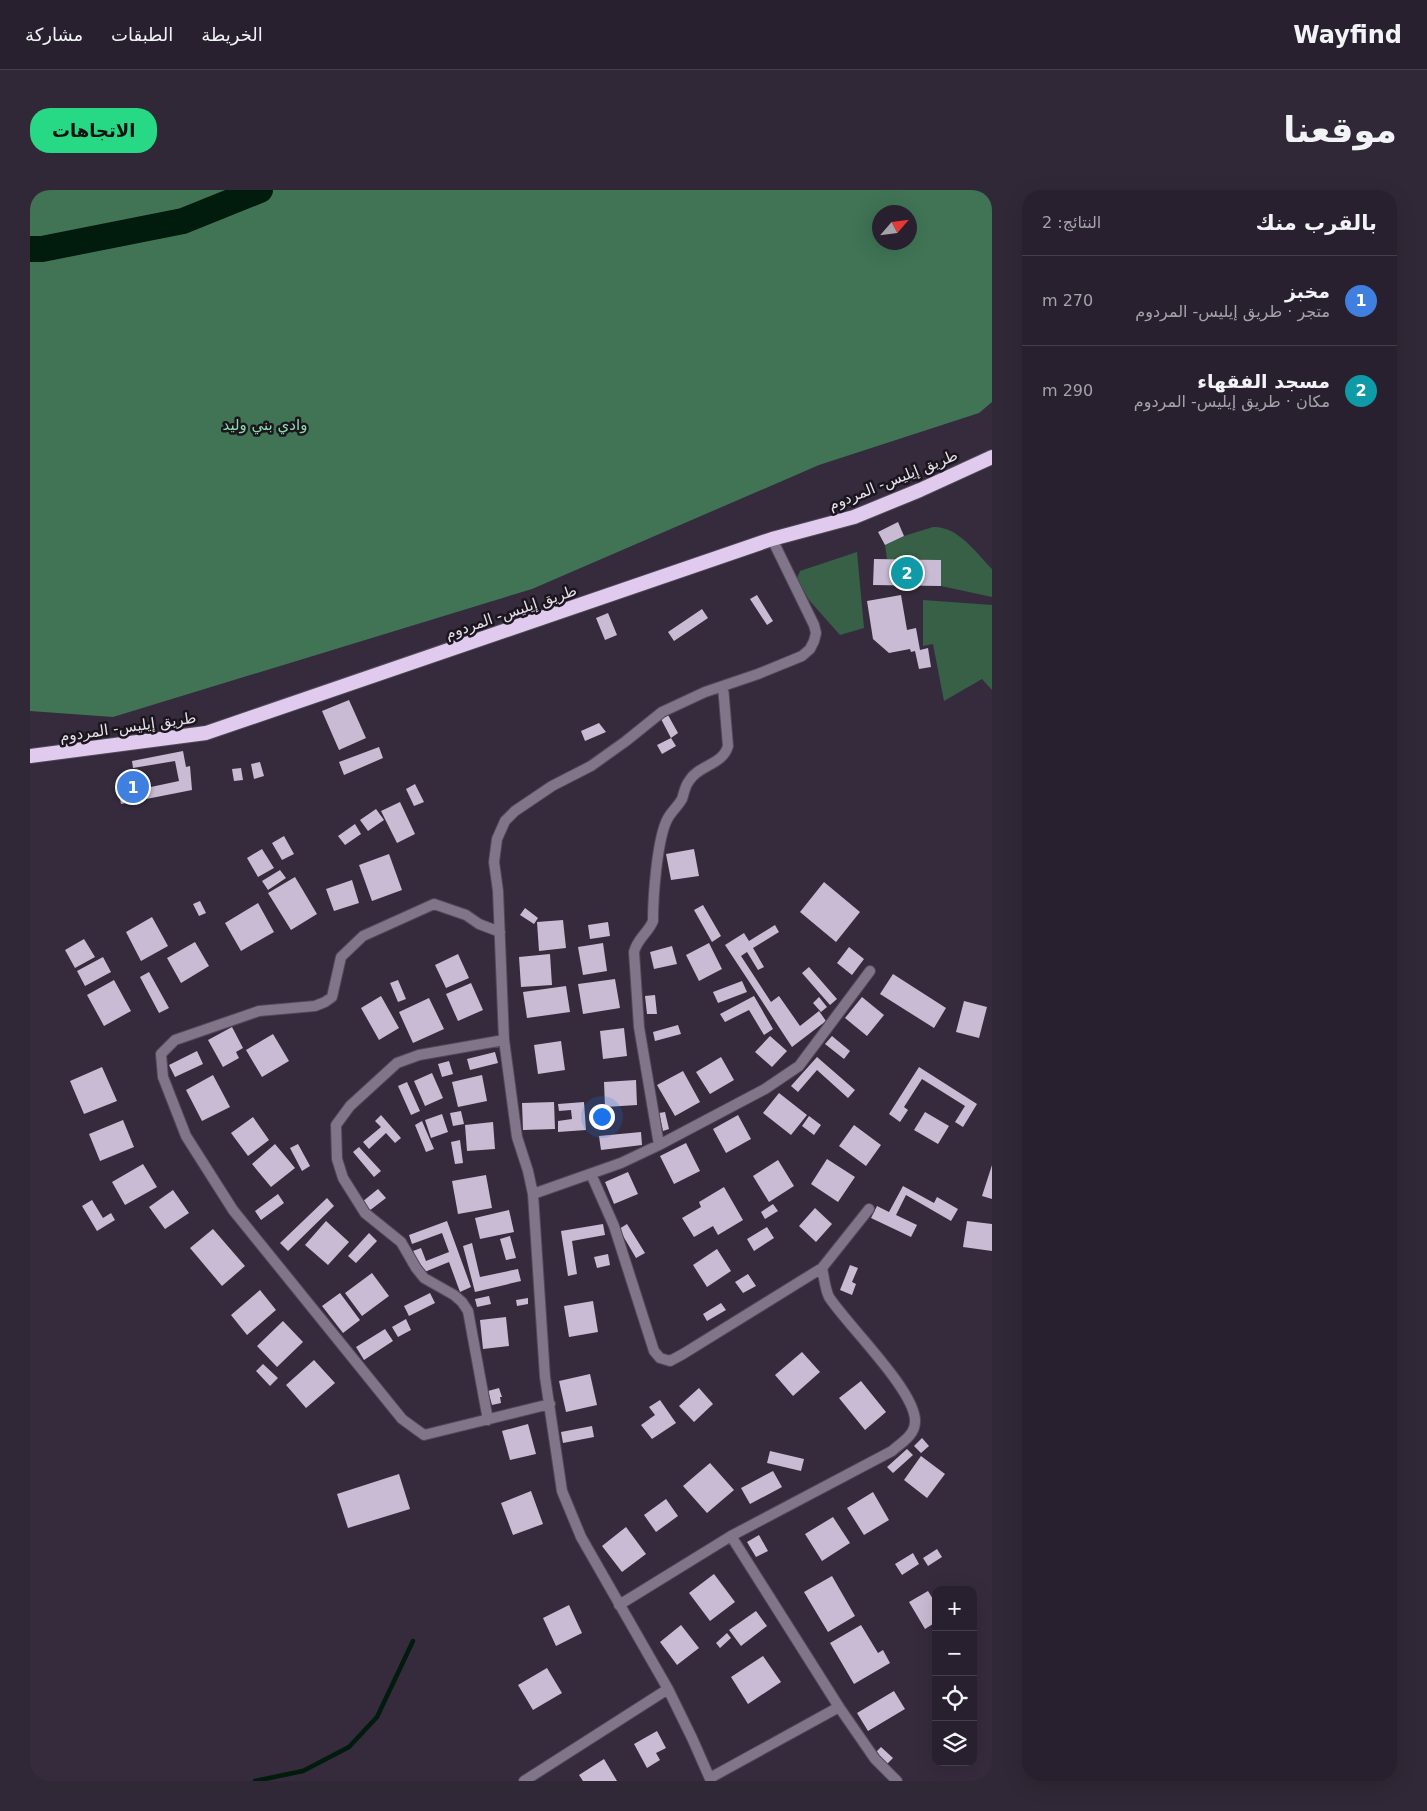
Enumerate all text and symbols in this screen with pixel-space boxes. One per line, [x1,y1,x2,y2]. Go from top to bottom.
text: Wayfind [1293,21,1402,49]
text: مشاركة [25,24,83,45]
text: الطبقات [111,24,173,45]
text: الخريطة [201,24,263,45]
button: الاتجاهات [30,108,157,153]
text: موقعنا [1283,110,1397,150]
north arrow [872,205,917,250]
text: بالقرب منك [1256,211,1377,235]
text: النتائج: 2 [1042,213,1101,232]
text: مخبز [1285,280,1330,302]
text: 270 m [1042,291,1093,310]
text: 1 [1355,291,1367,310]
text: متجر · طريق إيليس- المردوم [1135,302,1330,321]
text: مسجد الفقهاء [1197,370,1330,392]
text: 290 m [1042,381,1093,400]
text: 2 [1355,381,1367,400]
text: مكان · طريق إيليس- المردوم [1134,392,1330,411]
park label: وادي بني وليد [223,416,307,435]
street label: طريق إيليس- المردوم [826,446,960,514]
pin: 2 [891,554,923,592]
street label: طريق إيليس- المردوم [443,581,579,643]
street label: طريق إيليس- المردوم [59,709,197,745]
pin: 1 [117,768,149,806]
your location [589,1104,615,1130]
map controls [932,1586,977,1766]
button: + [932,1586,977,1631]
button: − [932,1631,977,1676]
button: locate [932,1676,977,1721]
button: layers [932,1721,977,1766]

